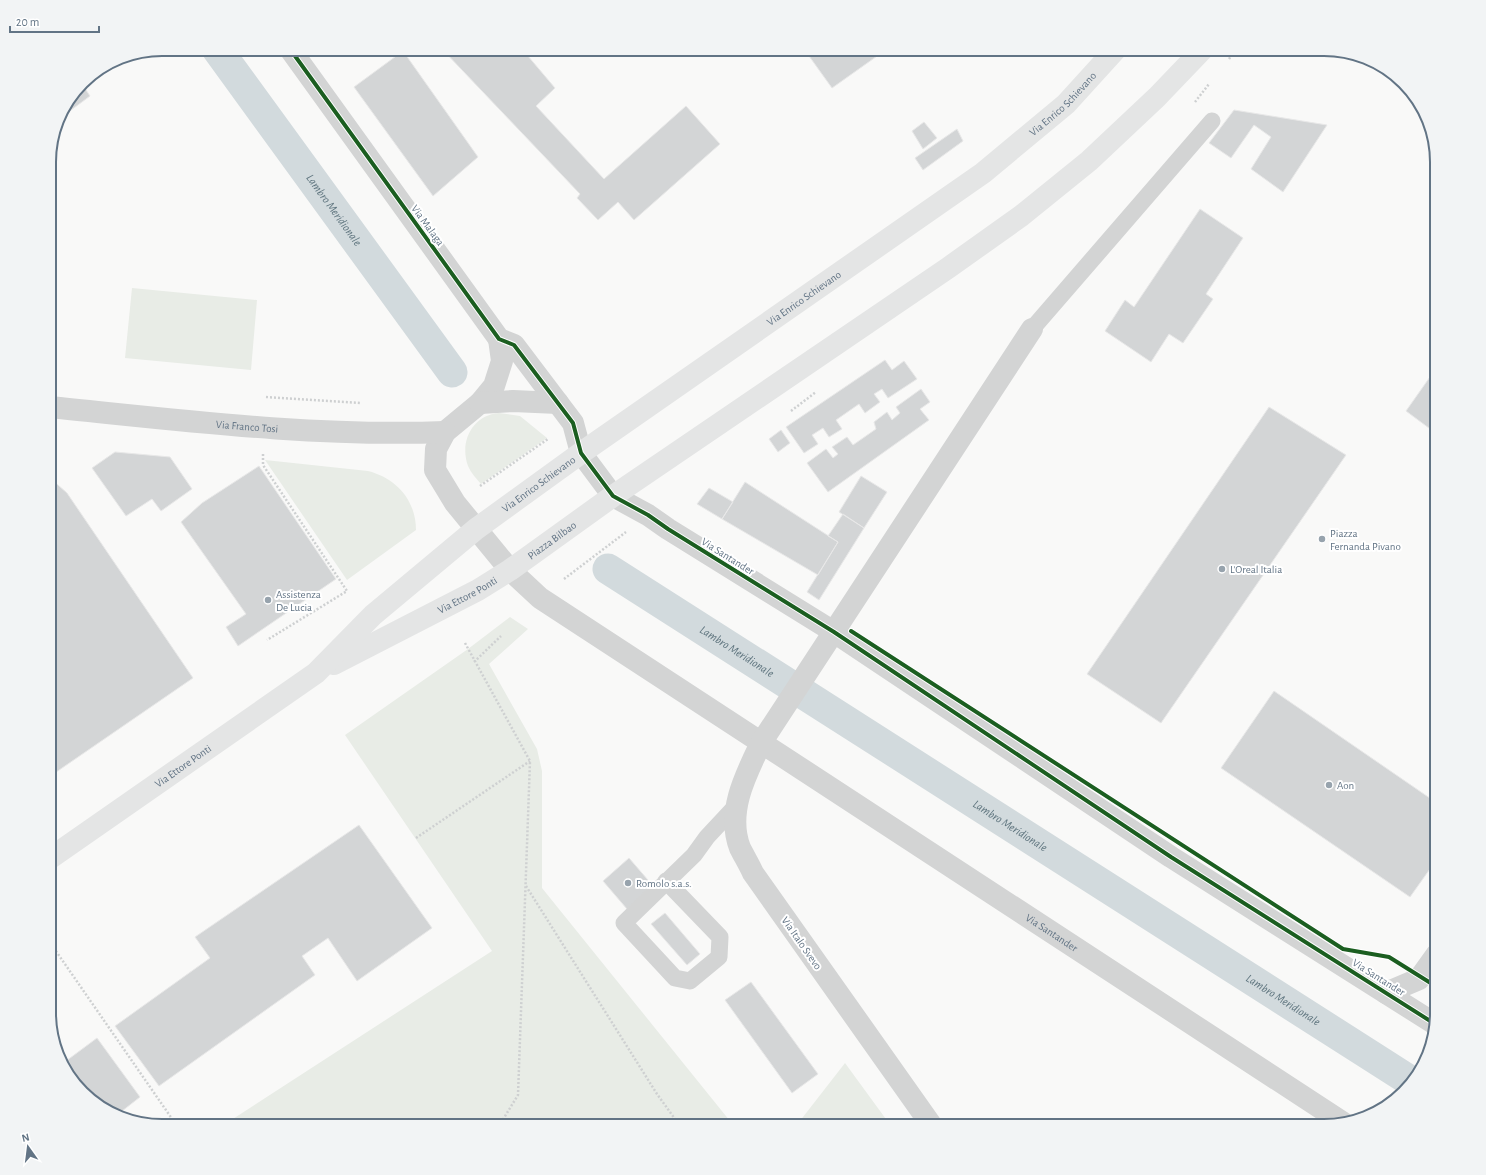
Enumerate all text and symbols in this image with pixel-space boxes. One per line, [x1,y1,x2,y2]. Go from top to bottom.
scale bar [10,8,99,34]
text: 20 m [16,16,39,28]
street label: Via Enrico Schievano [1027,70,1098,138]
water label: Lambro Meridionale [304,172,364,248]
street label: Via Malaga [409,203,446,248]
street label: Via Enrico Schievano [765,269,843,328]
street label: Via Franco Tosi [215,419,279,435]
street label: Via Enrico Schievano [500,454,577,514]
street label: Piazza Bilbao [526,519,578,562]
place label: Piazza Fernanda Pivano [1330,528,1401,552]
marker: Piazza Fernanda Pivano [1317,534,1327,544]
street label: Via Santander [699,536,756,577]
marker: L'Oreal Italia [1217,564,1227,574]
place label: L'Oreal Italia [1230,564,1282,575]
street label: Via Ettore Ponti [436,575,499,616]
place label: Assistenza De Lucia [276,589,321,613]
marker: Assistenza De Lucia [263,595,273,605]
water label: Lambro Meridionale [698,623,777,680]
street label: Via Ettore Ponti [153,743,213,790]
marker: Aon [1324,780,1334,790]
place label: Aon [1337,780,1354,791]
water label: Lambro Meridionale [971,798,1050,854]
marker: Romolo s.a.s. [623,878,633,888]
place label: Romolo s.a.s. [636,878,692,889]
street label: Via Santander [1024,912,1080,954]
street label: Via Italo Svevo [779,915,824,972]
street label: Via Santander [1350,957,1407,998]
water label: Lambro Meridionale [1244,972,1323,1028]
north arrow [8,1127,48,1167]
text: N [21,1132,31,1144]

